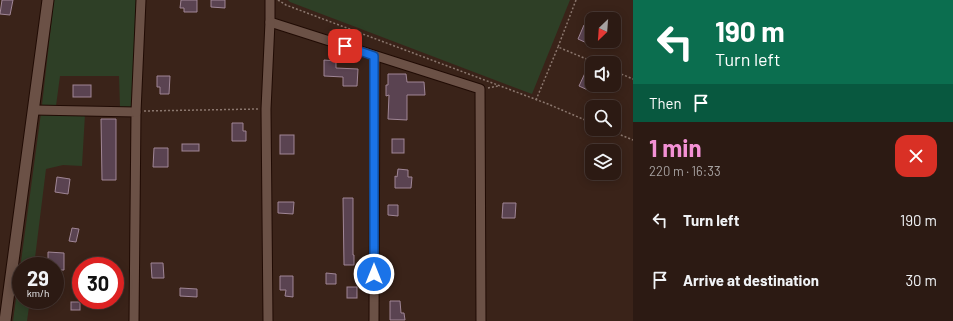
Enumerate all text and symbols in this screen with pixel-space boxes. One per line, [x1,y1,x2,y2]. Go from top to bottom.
north arrow [585,12,621,48]
map controls [585,12,621,180]
text: 190 m [715,14,785,48]
icon: left [649,16,701,68]
pin [328,29,362,63]
icon: arrive [334,35,356,57]
text: Turn left [715,48,781,70]
button: sound [585,56,621,92]
icon: arrive [690,92,712,114]
text: Then [649,94,682,112]
button: search [585,100,621,136]
text: 1 min [649,133,702,162]
button: close [895,135,937,177]
button: layers [585,144,621,180]
text: 220 m · 16:33 [649,163,721,179]
icon: left [649,209,671,231]
text: Turn left [683,211,739,229]
text: 190 m [900,211,937,229]
position arrow [353,253,395,295]
speed limit sign: 30 [72,257,124,309]
text: 29 [27,266,49,290]
icon: arrive [649,269,671,291]
text: Arrive at destination [683,271,819,289]
text: 30 m [905,271,937,289]
text: km/h [27,287,49,299]

